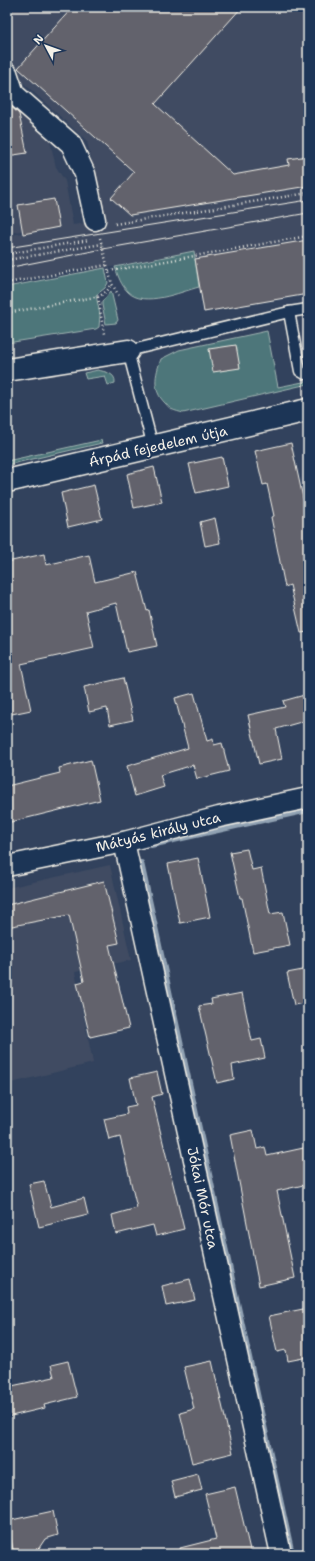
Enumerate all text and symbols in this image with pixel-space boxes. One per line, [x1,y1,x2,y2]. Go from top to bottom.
north arrow [26,26,66,66]
text: N [30,31,48,48]
street label: Árpád fejedelem útja [87,421,229,471]
street label: Mátyás király utca [94,808,223,856]
street label: Jókai Mór utca [183,1145,223,1251]

